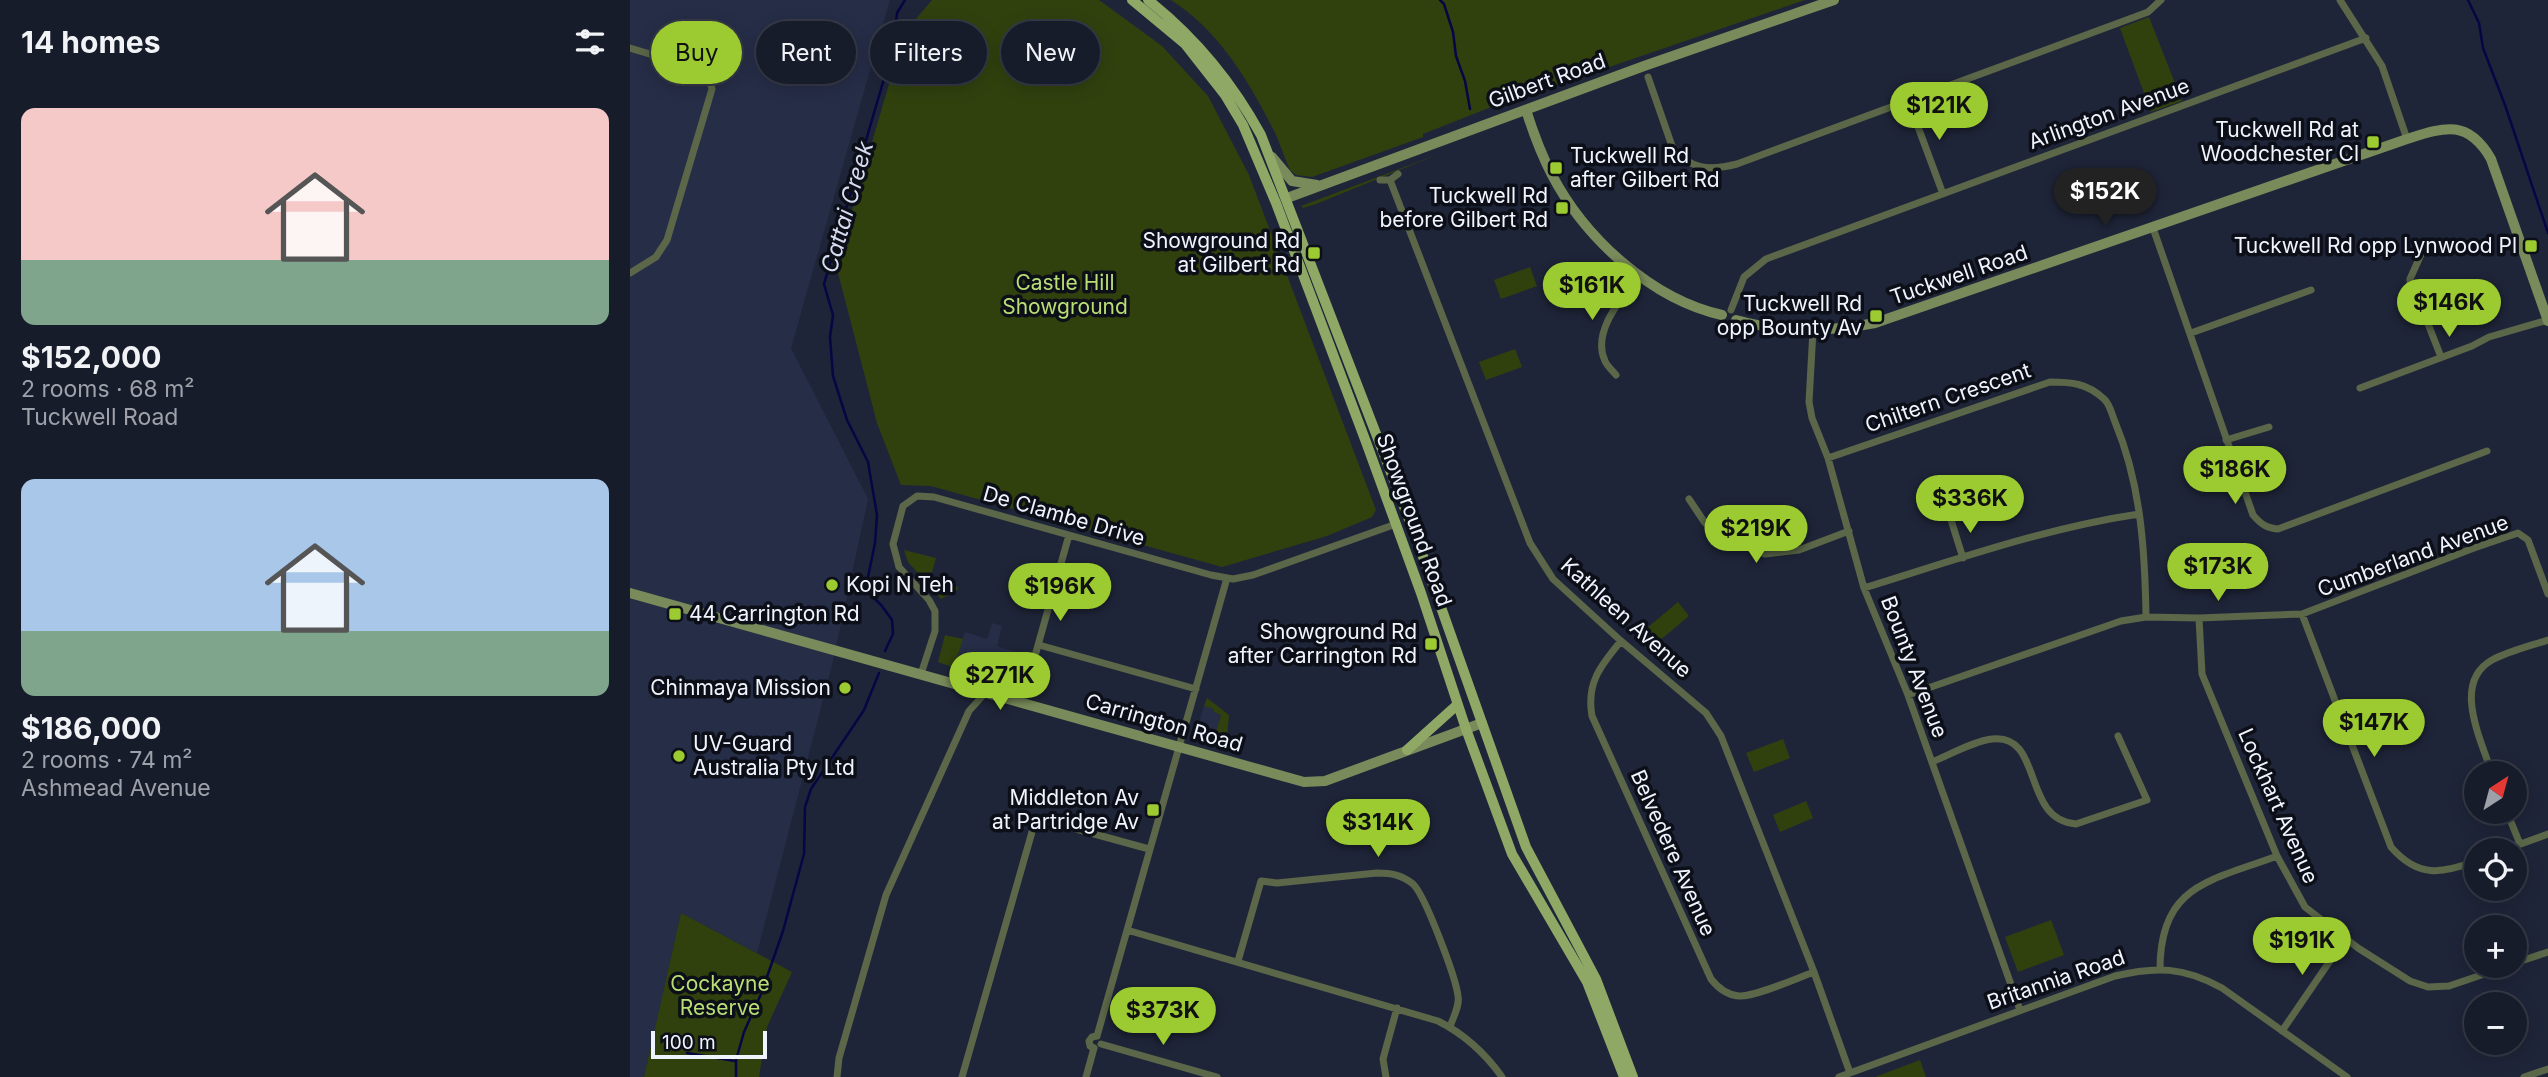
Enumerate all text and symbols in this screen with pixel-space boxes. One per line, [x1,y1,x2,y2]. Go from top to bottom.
chip: Buy [651,21,742,84]
chip: Rent [756,21,856,84]
chip: Filters [870,21,987,84]
chip: New [1001,21,1100,84]
icon: filters [571,23,609,61]
text: 14 homes [21,24,160,60]
street label: Gilbert Road [1485,48,1609,113]
street label: Arlington Avenue [2025,73,2193,154]
pin: $121K [1890,82,1988,142]
text: $121K [1906,91,1972,119]
place label: Tuckwell Rd at Woodchester Cl [2200,117,2359,166]
marker: Tuckwell Rd at Woodchester Cl [2365,134,2381,150]
water label: Cattai Creek [815,138,879,276]
place label: Tuckwell Rd after Gilbert Rd [1570,143,1720,192]
icon: home [252,154,378,280]
marker: Tuckwell Rd after Gilbert Rd [1548,160,1564,176]
pin: $152K [2056,168,2154,228]
text: $152K [2070,177,2140,205]
place label: Tuckwell Rd before Gilbert Rd [1379,183,1548,232]
marker: Tuckwell Rd before Gilbert Rd [1554,200,1570,216]
place label: Showground Rd at Gilbert Rd [1142,228,1300,277]
place label: Tuckwell Rd opp Lynwood Pl [2234,233,2517,258]
marker: Tuckwell Rd opp Lynwood Pl [2523,238,2539,254]
street label: Tuckwell Road [1887,239,2031,310]
marker: Showground Rd at Gilbert Rd [1306,245,1322,261]
pin: $161K [1543,262,1641,322]
park label: Castle Hill Showground [1002,270,1128,319]
text: $161K [1559,271,1625,299]
pin: $146K [2400,280,2498,339]
text: $146K [2413,288,2485,316]
place label: Tuckwell Rd opp Bounty Av [1717,291,1862,340]
marker: Tuckwell Rd opp Bounty Av [1868,308,1884,324]
text: $152,000 [21,339,161,375]
street label: Chiltern Crescent [1862,357,2034,438]
text: 2 rooms · 68 m² [21,375,194,403]
text: Tuckwell Road [21,403,178,431]
street label: Showground Road [1372,430,1457,610]
pin: $186K [2186,447,2284,506]
text: $186K [2199,455,2271,483]
pin: $336K [1921,476,2019,535]
street label: De Clambe Drive [980,480,1148,551]
text: $336K [1932,484,2008,512]
pin: $219K [1707,505,1805,565]
street label: Cumberland Avenue [2314,509,2512,602]
text: $219K [1721,514,1791,542]
icon: home [252,525,378,651]
pin: $173K [2169,544,2267,603]
text: $173K [2183,552,2253,580]
street label: Kathleen Avenue [1556,553,1697,683]
pin: $196K [1011,564,1109,623]
place label: Kopi N Teh [846,572,954,597]
text: $196K [1024,572,1096,600]
marker: Kopi N Teh [824,577,840,593]
street label: Bounty Avenue [1876,592,1953,741]
place label: 44 Carrington Rd [689,601,860,626]
marker: 44 Carrington Rd [667,606,683,622]
place label: Showground Rd after Carrington Rd [1228,619,1417,668]
marker: Showground Rd after Carrington Rd [1423,636,1439,652]
pin: $271K [951,652,1049,712]
text: $271K [965,661,1035,689]
place label: Chinmaya Mission [650,675,831,700]
marker: Chinmaya Mission [837,680,853,696]
street label: Carrington Road [1083,688,1246,757]
pin: $147K [2325,700,2423,759]
text: $147K [2339,708,2409,736]
text: $186,000 [21,710,162,746]
street label: Lockhart Avenue [2233,724,2324,887]
place label: UV-Guard Australia Pty Ltd [693,731,855,780]
text: 2 rooms · 74 m² [21,746,193,774]
marker: UV-Guard Australia Pty Ltd [671,748,687,764]
north arrow [2464,761,2527,824]
map controls [2464,761,2527,1055]
street label: Belvedere Avenue [1626,766,1721,940]
text: Ashmead Avenue [21,774,211,802]
place label: Middleton Av at Partridge Av [992,785,1139,834]
pin: $314K [1329,800,1427,859]
marker: Middleton Av at Partridge Av [1145,802,1161,818]
text: $314K [1342,808,1414,836]
button: locate [2464,838,2527,901]
button: + [2464,915,2527,978]
pin: $191K [2253,918,2351,977]
text: $191K [2269,926,2335,954]
street label: Britannia Road [1984,944,2128,1015]
park label: Cockayne Reserve [670,971,770,1020]
pin: $373K [1114,988,1212,1047]
button: − [2464,992,2527,1055]
text: $373K [1126,996,1200,1024]
scale bar [651,1028,766,1060]
text: 100 m [662,1031,716,1054]

